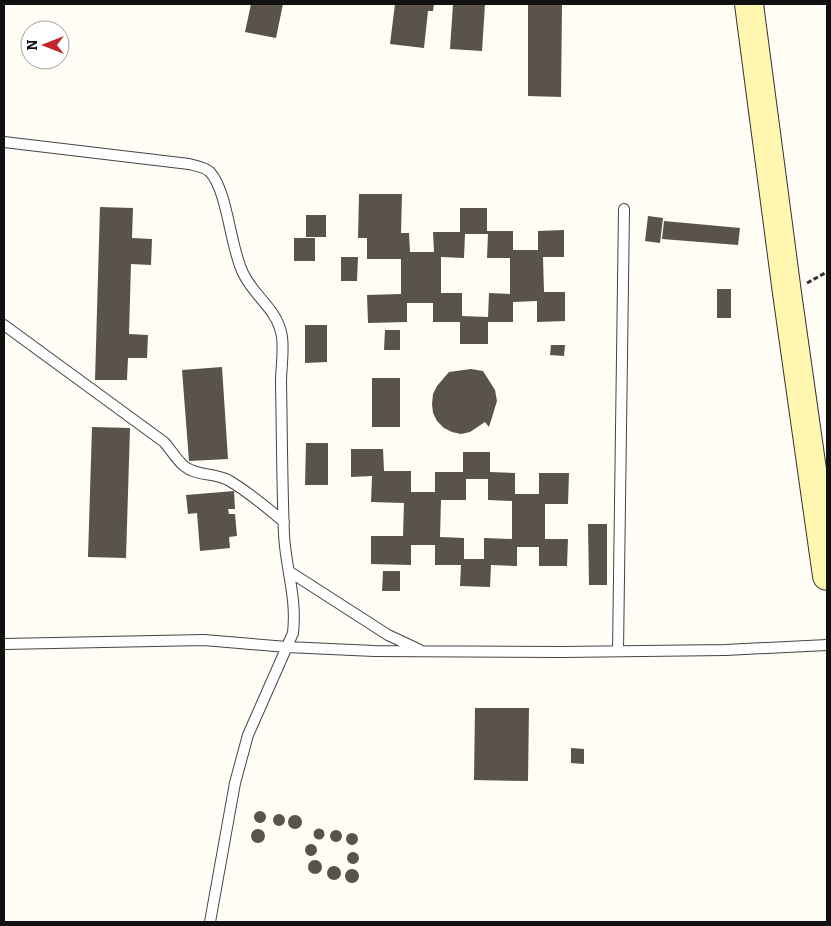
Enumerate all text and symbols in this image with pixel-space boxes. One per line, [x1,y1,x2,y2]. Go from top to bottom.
north arrow [20,20,70,70]
text: N [24,39,41,50]

